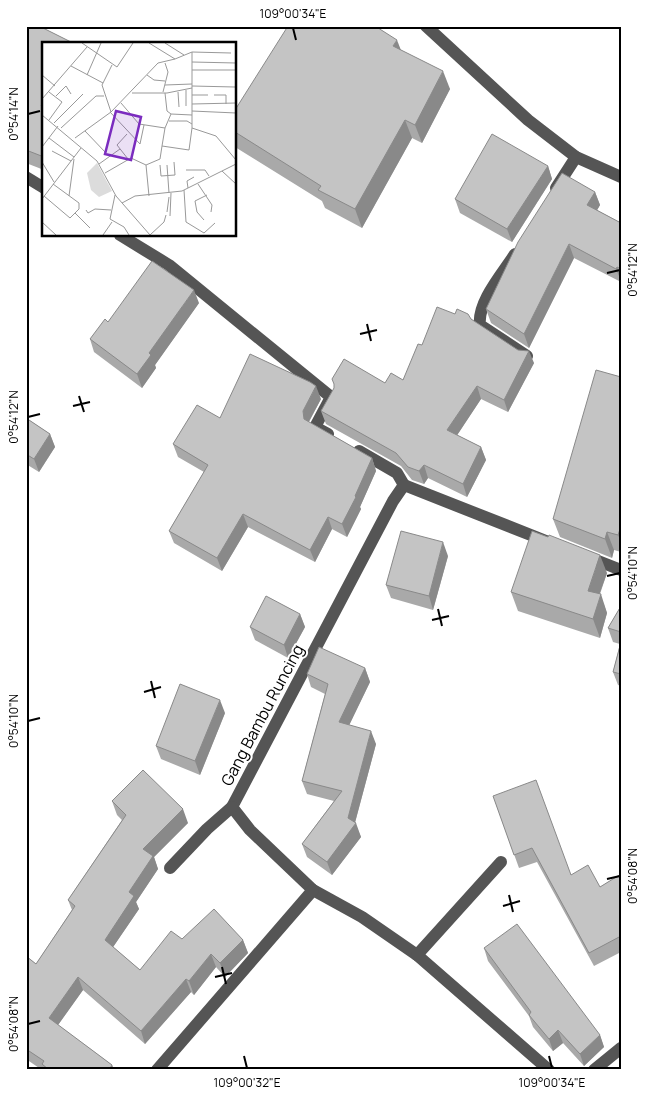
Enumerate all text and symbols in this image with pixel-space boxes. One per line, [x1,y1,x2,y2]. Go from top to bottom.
text: 109°00'34"E [260,5,327,22]
inset map [42,42,236,236]
text: 0°54'14"N [5,87,22,141]
text: 0°54'12"N [624,243,641,297]
text: 0°54'12"N [5,390,22,444]
text: 0°54'10"N [624,546,641,600]
street label: Gang Bambu Runcing [215,640,309,790]
text: 0°54'10"N [5,694,22,748]
text: 0°54'08"N [624,848,641,904]
text: 0°54'08"N [5,996,22,1052]
text: 109°00'32"E [213,1074,281,1091]
text: 109°00'34"E [519,1074,586,1091]

